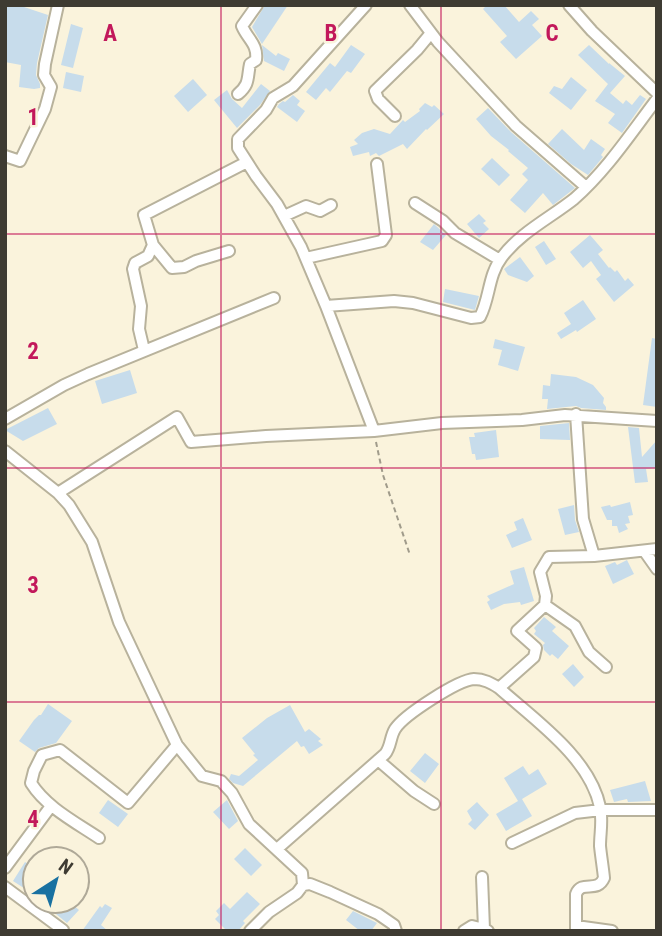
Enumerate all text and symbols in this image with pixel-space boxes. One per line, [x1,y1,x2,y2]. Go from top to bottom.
text: A [103,20,117,47]
text: B [325,20,337,47]
text: C [545,20,559,47]
text: 1 [27,104,39,131]
text: 2 [27,338,39,365]
text: 3 [27,572,39,599]
text: 4 [27,806,39,833]
north arrow [21,845,91,915]
text: N [54,854,77,879]

